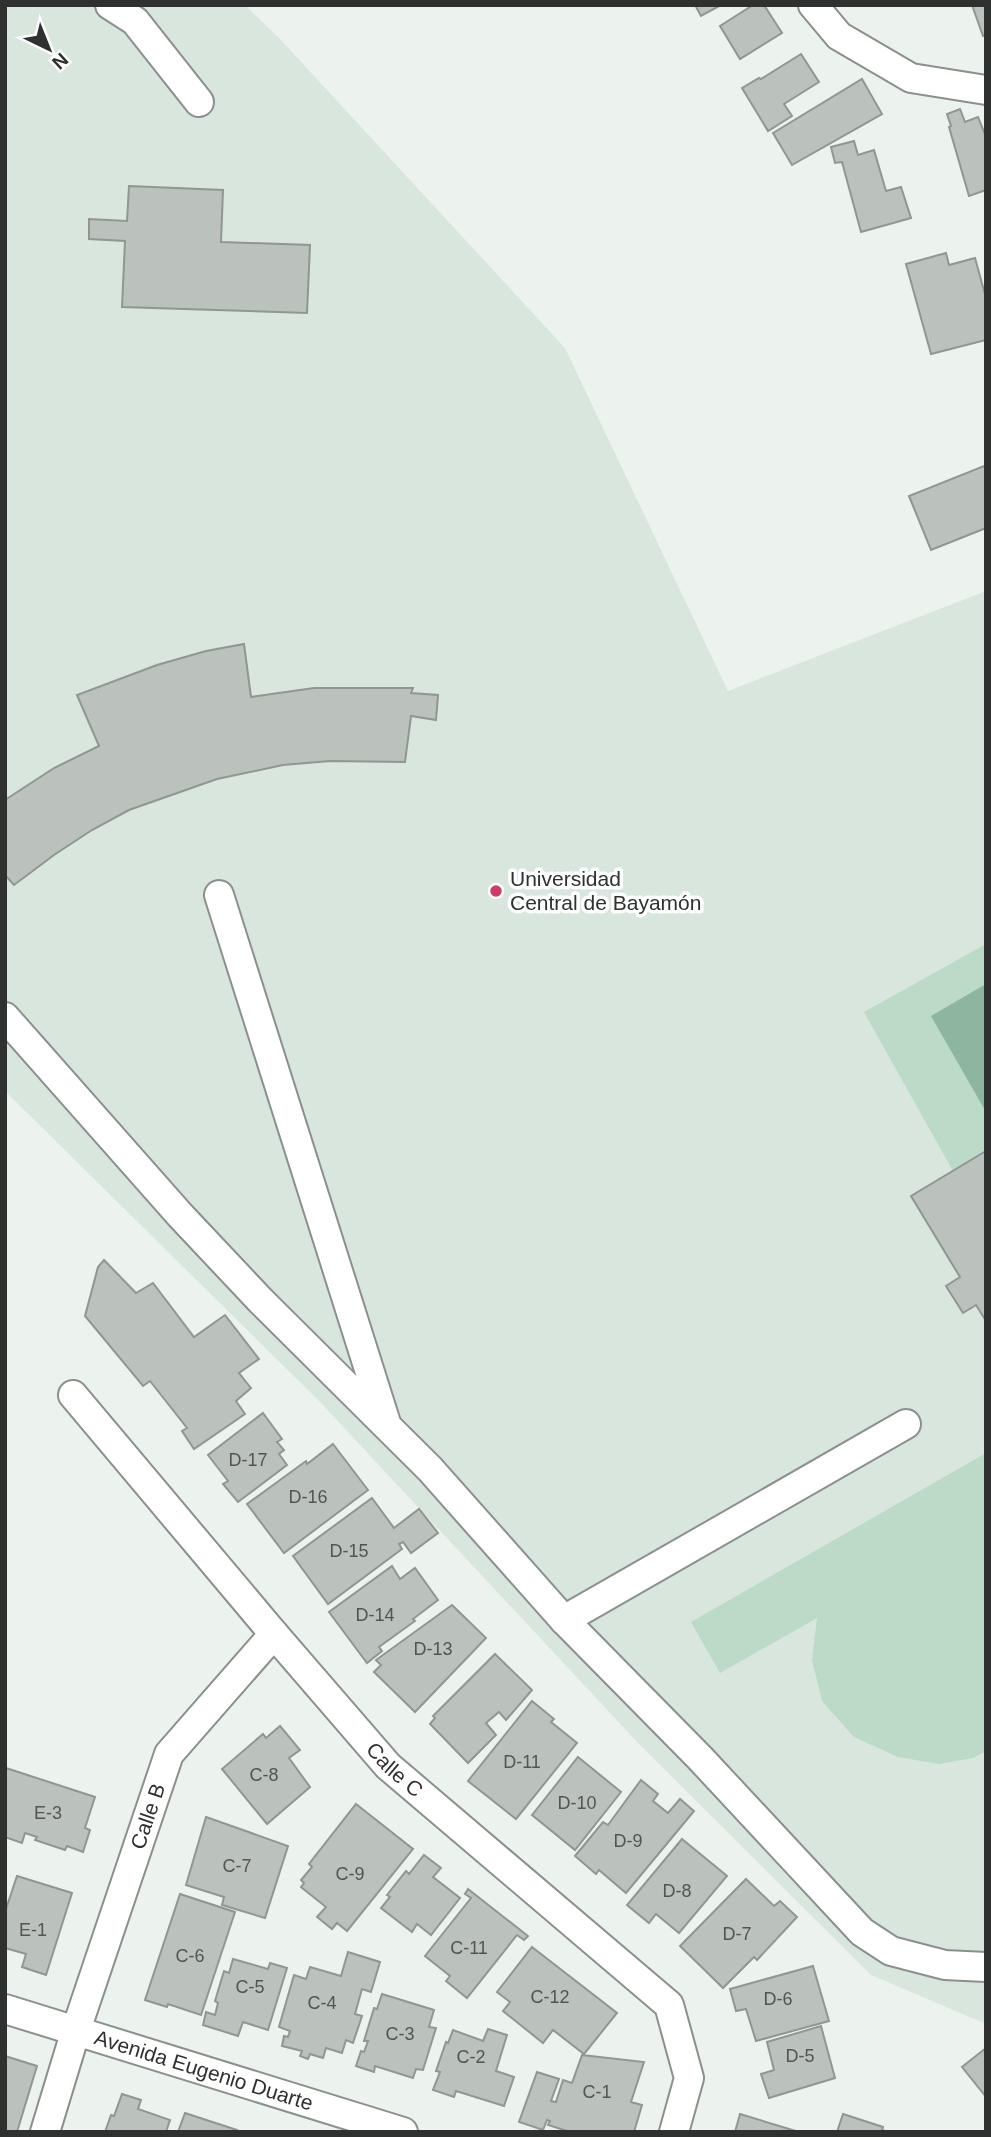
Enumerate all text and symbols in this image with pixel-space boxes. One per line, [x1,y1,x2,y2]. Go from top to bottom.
north arrow [14,14,84,84]
text: N [48,49,72,73]
place label: Universidad Central de Bayamón [510,867,701,914]
marker: Universidad Central de Bayamón [488,883,504,899]
house number: D-17 [228,1450,268,1470]
house number: D-16 [288,1487,328,1507]
house number: D-15 [329,1541,369,1561]
house number: D-14 [355,1605,395,1625]
house number: D-13 [413,1639,453,1659]
street label: Calle C [362,1738,428,1801]
house number: D-11 [503,1752,541,1772]
house number: C-8 [249,1765,279,1785]
street label: Calle B [126,1780,169,1852]
house number: D-10 [557,1793,597,1813]
house number: E-3 [34,1803,62,1823]
house number: D-9 [613,1831,643,1851]
house number: C-7 [222,1856,252,1876]
house number: C-9 [335,1864,365,1884]
house number: D-8 [662,1881,692,1901]
house number: E-1 [19,1920,47,1940]
house number: D-7 [722,1924,752,1944]
house number: C-11 [450,1938,488,1958]
house number: C-6 [175,1946,205,1966]
house number: C-5 [235,1977,265,1997]
house number: C-12 [530,1987,570,2007]
house number: D-6 [763,1989,793,2009]
house number: C-4 [307,1993,337,2013]
house number: C-3 [385,2024,415,2044]
street label: Avenida Eugenio Duarte [92,2025,316,2115]
house number: D-5 [785,2046,815,2066]
house number: C-2 [456,2047,486,2067]
house number: C-1 [582,2082,612,2102]

